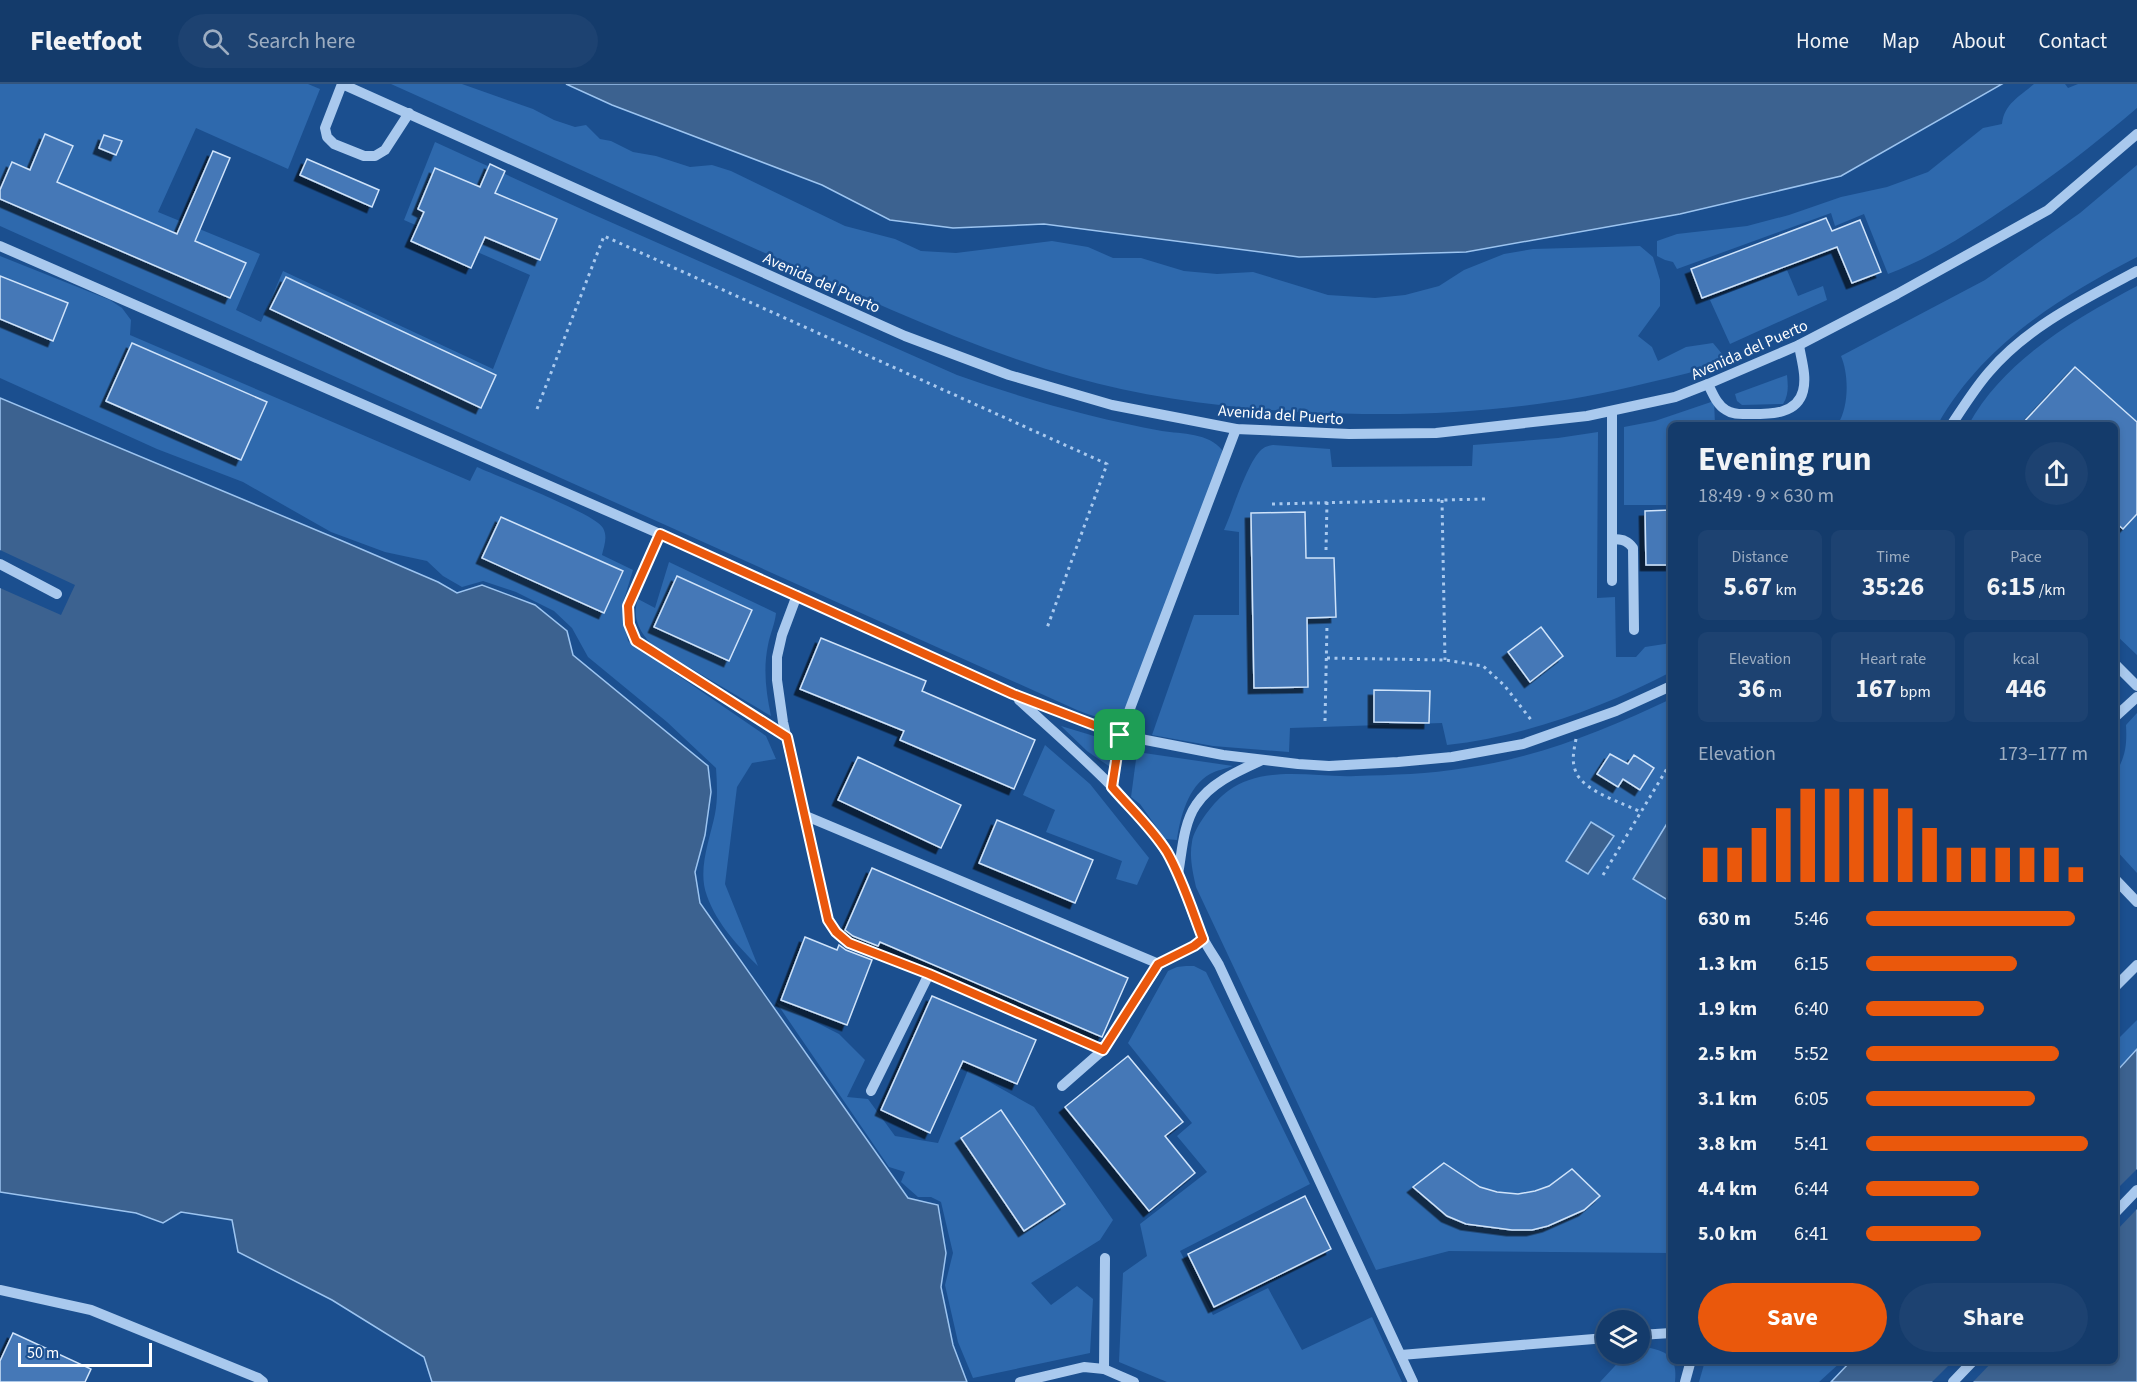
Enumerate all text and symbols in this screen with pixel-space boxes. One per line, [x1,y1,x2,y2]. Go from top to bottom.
search box [178,14,598,68]
text: Fleetfoot [30,21,142,61]
icon: search [199,25,232,58]
text: Search here [247,25,355,57]
text: Home [1796,26,1849,56]
text: Map [1882,26,1920,56]
text: About [1953,26,2005,56]
text: Contact [2038,26,2107,56]
street label: Avenida del Puerto [760,247,884,319]
street label: Avenida del Puerto [1687,314,1811,386]
street label: Avenida del Puerto [1217,400,1345,430]
text: Evening run [1698,436,1872,483]
button: share [2025,442,2088,505]
text: 18:49 · 9 × 630 m [1698,482,1834,510]
text: Distance [1732,546,1788,568]
text: Time [1876,546,1910,568]
text: Pace [2010,546,2042,568]
text: 5.67 [1723,568,1772,605]
text: 35:26 [1862,568,1924,605]
text: 6:15 [1987,568,2036,605]
text: km [1772,579,1797,601]
text: /km [2036,579,2065,601]
text: Elevation [1729,648,1791,670]
text: Heart rate [1860,648,1926,670]
text: kcal [2013,648,2039,670]
text: 36 [1738,670,1766,707]
text: 167 [1855,670,1896,707]
text: 446 [2005,670,2047,707]
text: m [1766,681,1782,703]
text: bpm [1896,681,1931,703]
pin [1094,709,1145,760]
icon: arrive [1103,718,1136,751]
text: Elevation [1698,740,1776,768]
text: 173–177 m [1998,740,2088,768]
text: 630 m [1698,905,1751,933]
text: 5:46 [1794,905,1829,933]
text: 1.3 km [1698,950,1757,978]
text: 6:15 [1794,950,1829,978]
text: 1.9 km [1698,995,1757,1023]
text: 6:40 [1794,995,1829,1023]
text: 2.5 km [1698,1040,1757,1068]
text: 5:52 [1794,1040,1829,1068]
text: 3.1 km [1698,1085,1757,1113]
text: 6:05 [1794,1085,1829,1113]
text: 3.8 km [1698,1130,1757,1158]
text: 5:41 [1794,1130,1829,1158]
text: 4.4 km [1698,1175,1757,1203]
text: 6:44 [1794,1175,1829,1203]
text: 5.0 km [1698,1220,1757,1248]
text: 6:41 [1794,1220,1829,1248]
button: Save [1698,1283,1887,1352]
button: Share [1899,1283,2088,1352]
map controls [1596,1310,1650,1364]
button: layers [1596,1310,1650,1364]
scale bar [18,1340,152,1368]
text: 50 m [27,1342,59,1364]

